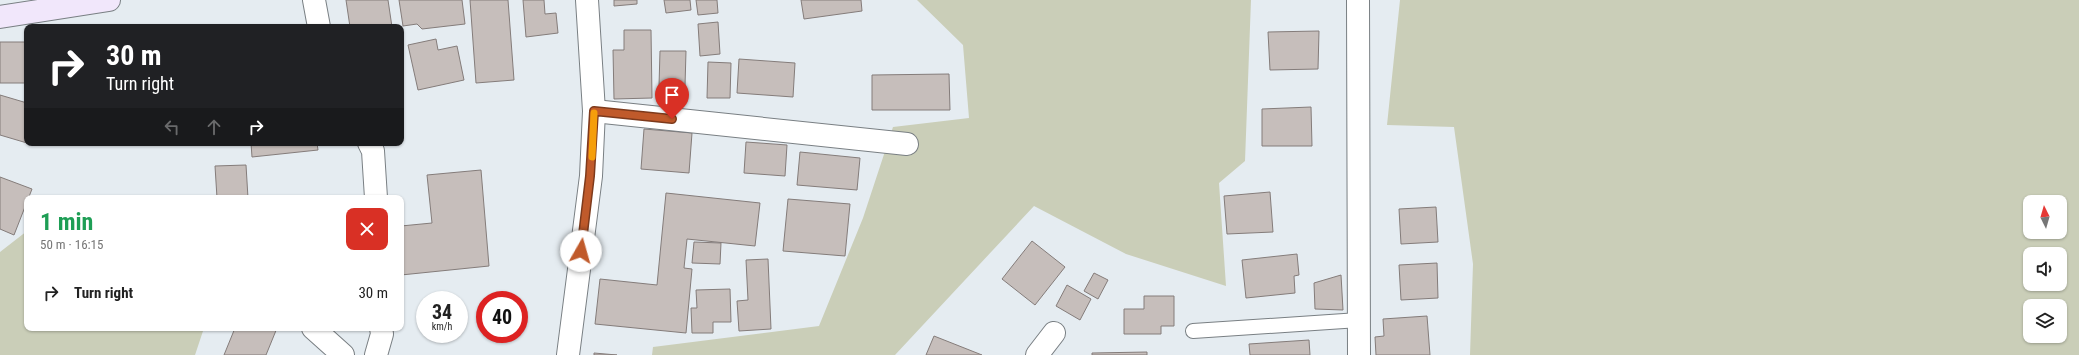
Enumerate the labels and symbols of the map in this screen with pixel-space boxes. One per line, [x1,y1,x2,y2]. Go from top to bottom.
pin [655,78,689,119]
north arrow [2023,195,2067,239]
position arrow [560,230,602,272]
speed limit sign: 40 [476,291,528,343]

